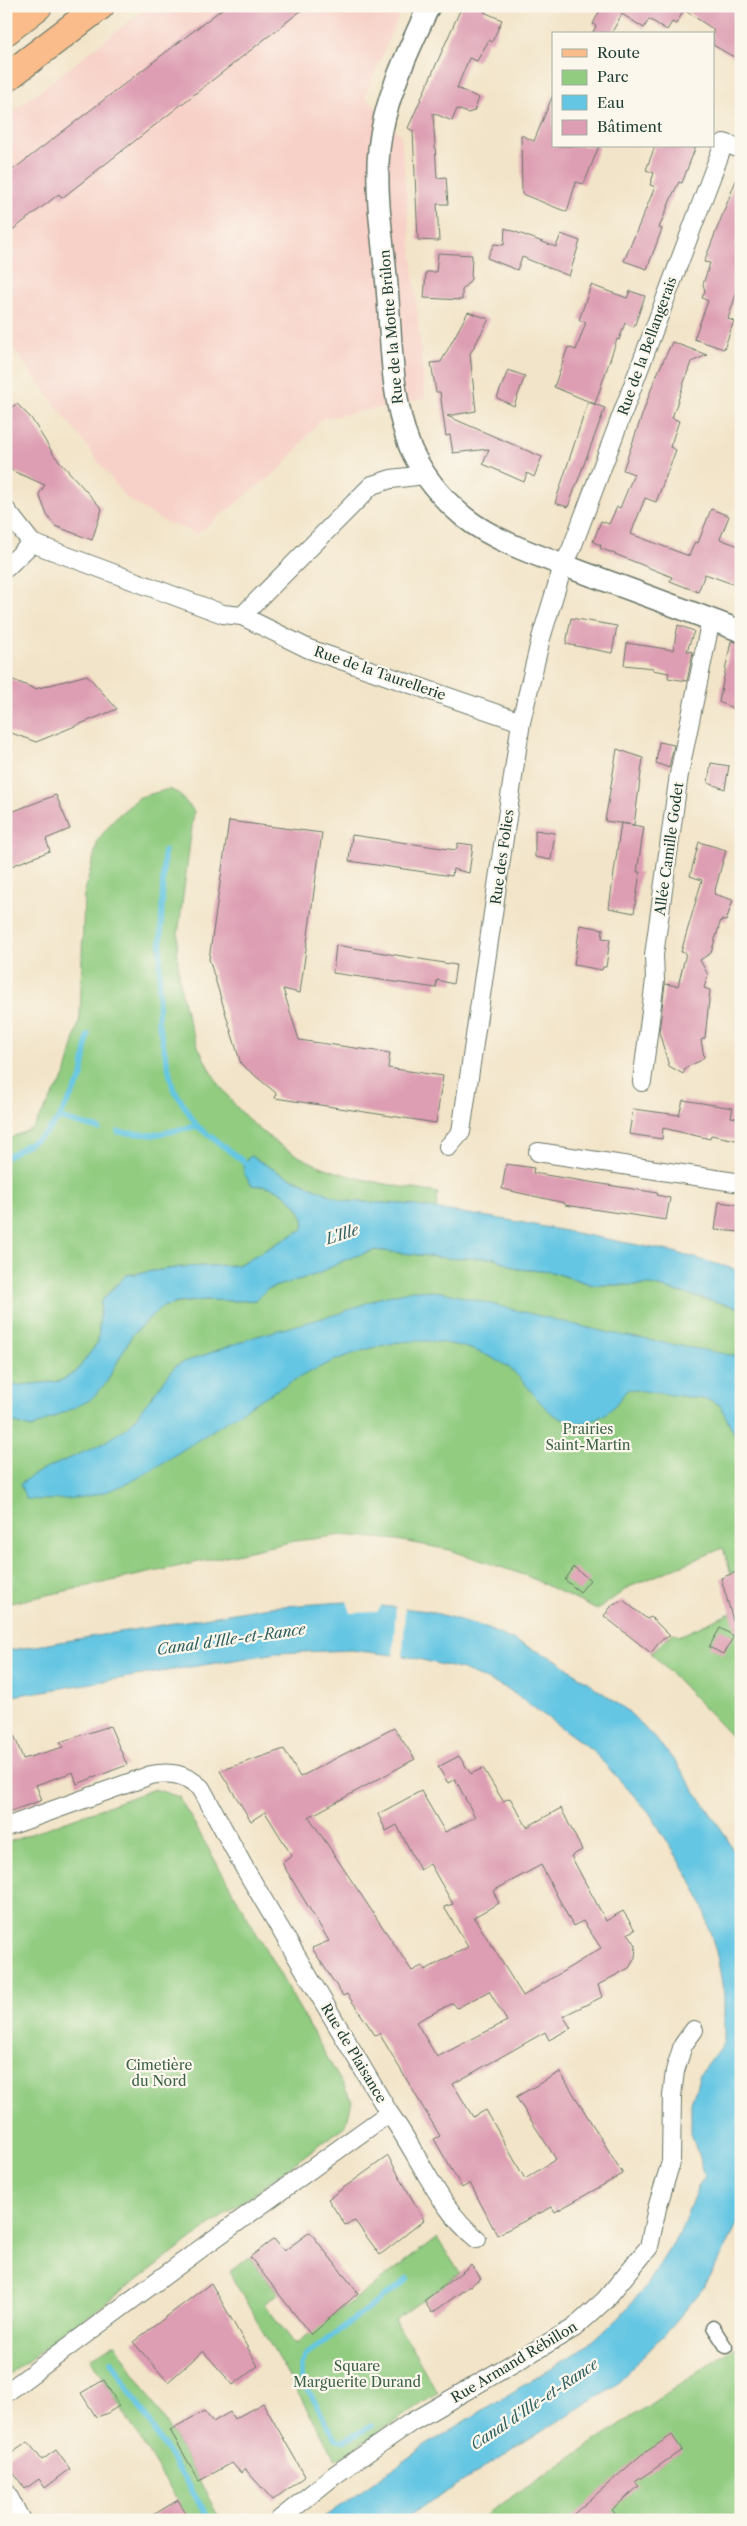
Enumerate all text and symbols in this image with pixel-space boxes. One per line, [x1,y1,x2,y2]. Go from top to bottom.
legend [552,32,714,148]
text: Route [597,43,640,62]
text: Parc [597,67,629,86]
text: Eau [597,93,625,112]
text: Bâtiment [597,117,663,136]
street label: Rue de la Motte Brûlon [375,249,407,405]
street label: Rue de la Bellangerais [613,274,681,418]
street label: Rue de la Taurellerie [312,642,448,704]
street label: Allée Camille Godet [651,781,687,918]
street label: Rue des Folies [486,808,518,906]
water label: L'Ille [322,1220,362,1249]
park label: Prairies Saint-Martin [545,1420,631,1454]
water label: Canal d'Ille-et-Rance [155,1619,307,1659]
street label: Rue de Plaisance [317,2000,391,2106]
park label: Cimetière du Nord [126,2056,192,2090]
street label: Rue Armand Rébillon [448,2317,581,2407]
water label: Canal d'Ille-et-Rance [467,2354,602,2454]
park label: Square Marguerite Durand [293,2357,422,2391]

